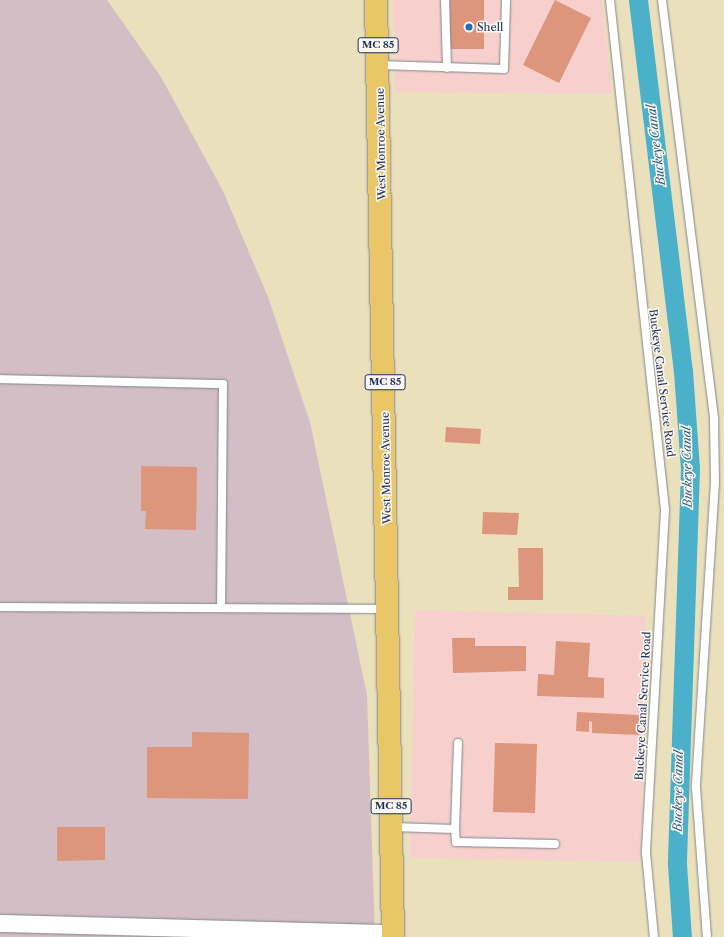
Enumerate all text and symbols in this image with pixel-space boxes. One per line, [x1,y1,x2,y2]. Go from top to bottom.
place label: Shell [477,20,503,34]
marker: Shell [464,22,474,32]
road number: MC 85 [357,37,399,53]
street label: West Monroe Avenue [373,88,389,200]
water label: Buckeye Canal [644,104,668,186]
street label: Buckeye Canal Service Road [646,308,678,458]
road number: MC 85 [364,374,406,390]
street label: West Monroe Avenue [378,412,394,524]
water label: Buckeye Canal [679,426,695,508]
street label: Buckeye Canal Service Road [633,631,653,781]
water label: Buckeye Canal [670,750,686,832]
road number: MC 85 [370,798,412,814]

